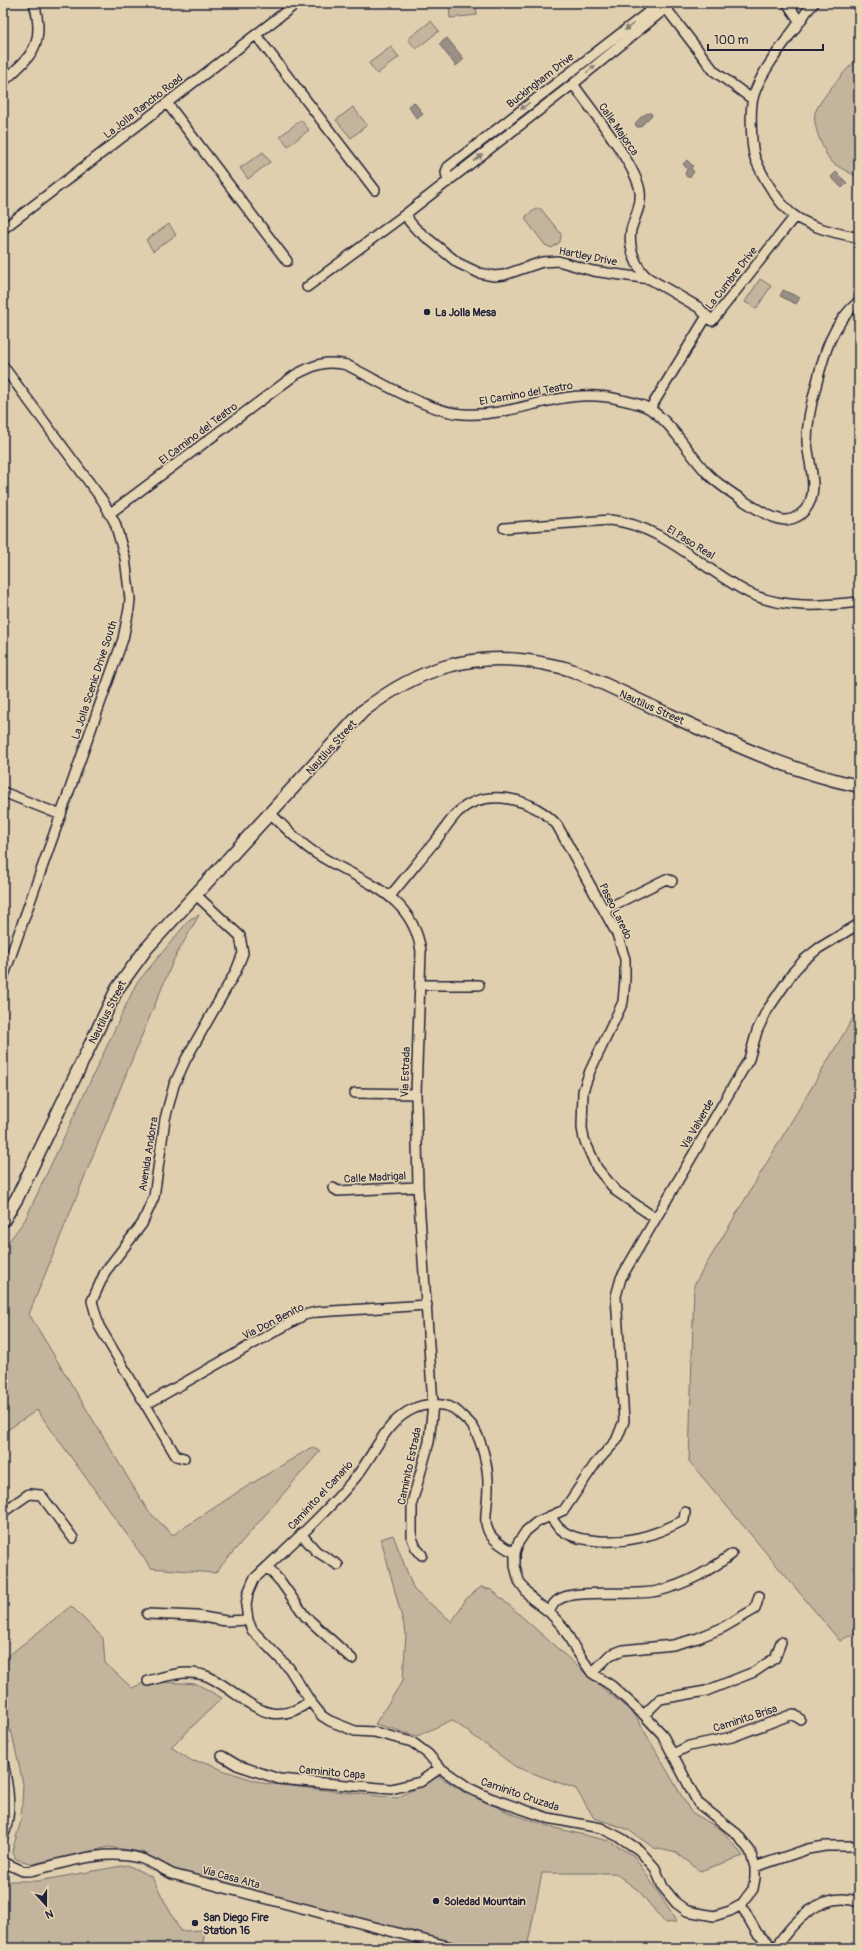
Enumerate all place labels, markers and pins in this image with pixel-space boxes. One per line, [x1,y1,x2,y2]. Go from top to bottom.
place label: La Jolla Mesa [435,306,496,319]
marker: La Jolla Mesa [422,307,432,317]
place label: Soledad Mountain [444,1895,526,1908]
marker: Soledad Mountain [431,1896,441,1906]
place label: San Diego Fire Station 16 [203,1911,269,1937]
marker: San Diego Fire Station 16 [190,1918,200,1928]

